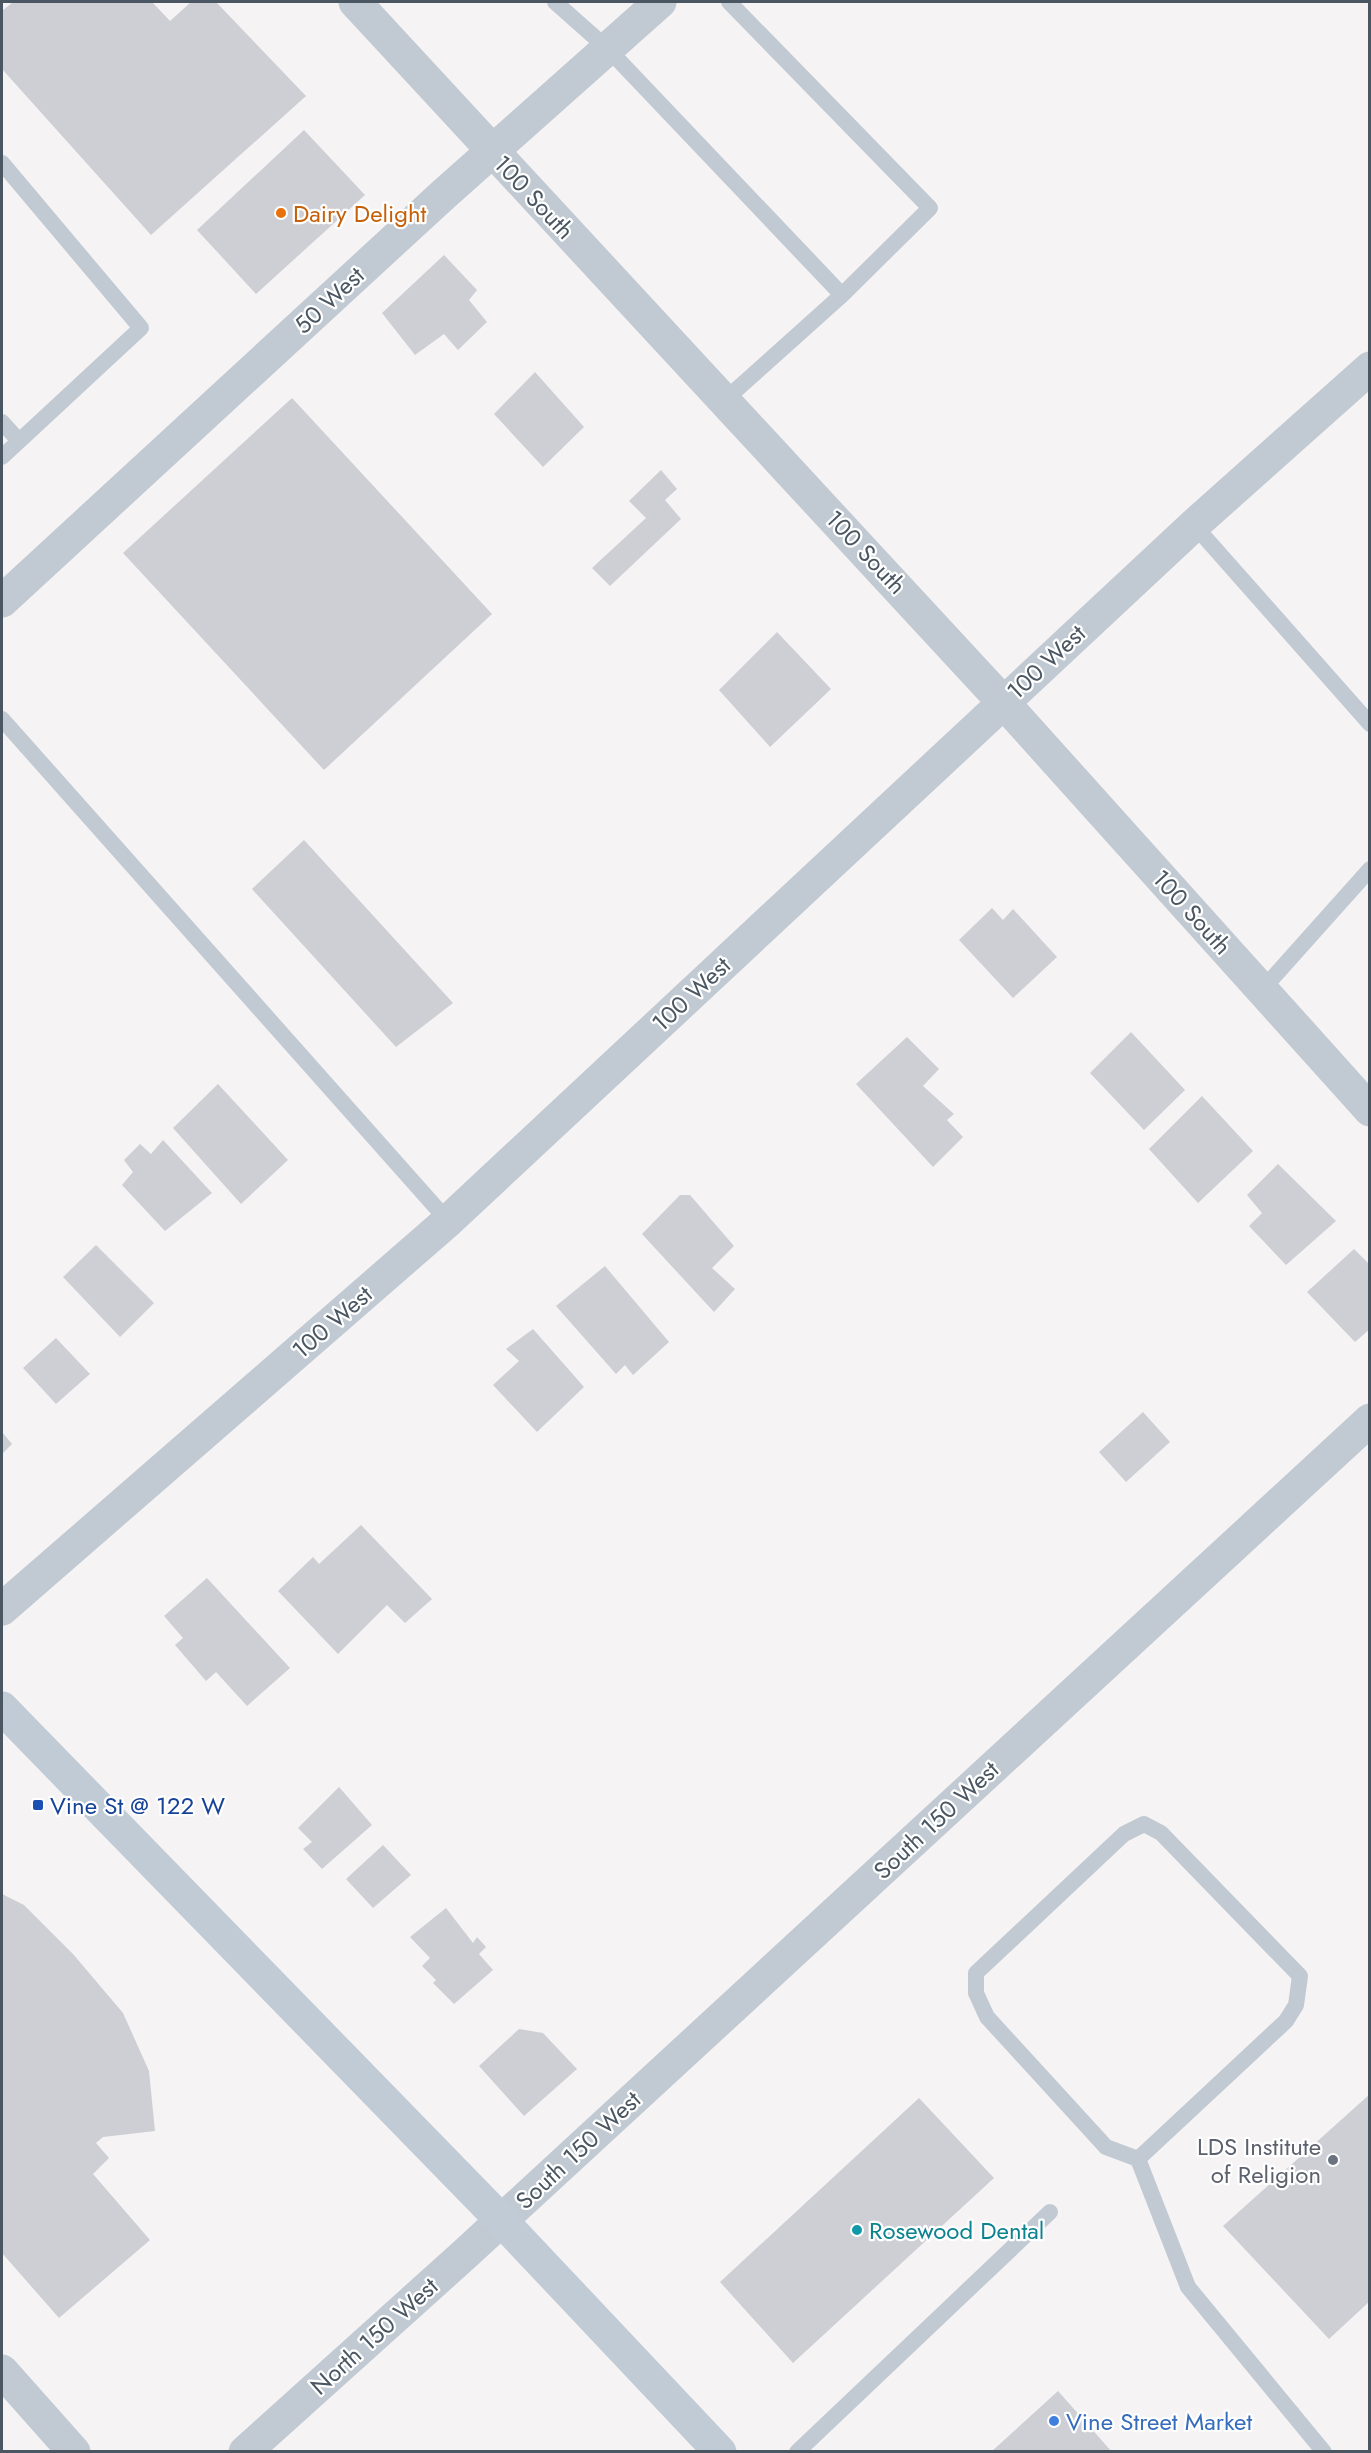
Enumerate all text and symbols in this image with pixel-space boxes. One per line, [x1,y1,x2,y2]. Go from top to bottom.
street label: 100 South [486,147,582,247]
place label: Dairy Delight [293,196,427,231]
marker: Dairy Delight [274,206,288,220]
street label: 50 West [286,258,372,342]
street label: 100 South [818,502,914,602]
street label: 100 West [999,616,1093,708]
street label: 100 South [1144,862,1240,962]
street label: 100 West [644,948,738,1040]
street label: 100 West [284,1277,380,1367]
street label: South 150 West [866,1752,1007,1887]
place label: Vine St @ 122 W [50,1788,225,1823]
marker: Vine St @ 122 W [31,1798,45,1812]
street label: South 150 West [508,2082,649,2217]
place label: LDS Institute of Religion [1197,2129,1321,2192]
marker: LDS Institute of Religion [1326,2153,1340,2167]
place label: Rosewood Dental [869,2213,1044,2248]
marker: Rosewood Dental [850,2223,864,2237]
street label: North 150 West [302,2269,446,2403]
place label: Vine Street Market [1066,2404,1252,2439]
marker: Vine Street Market [1047,2414,1061,2428]

